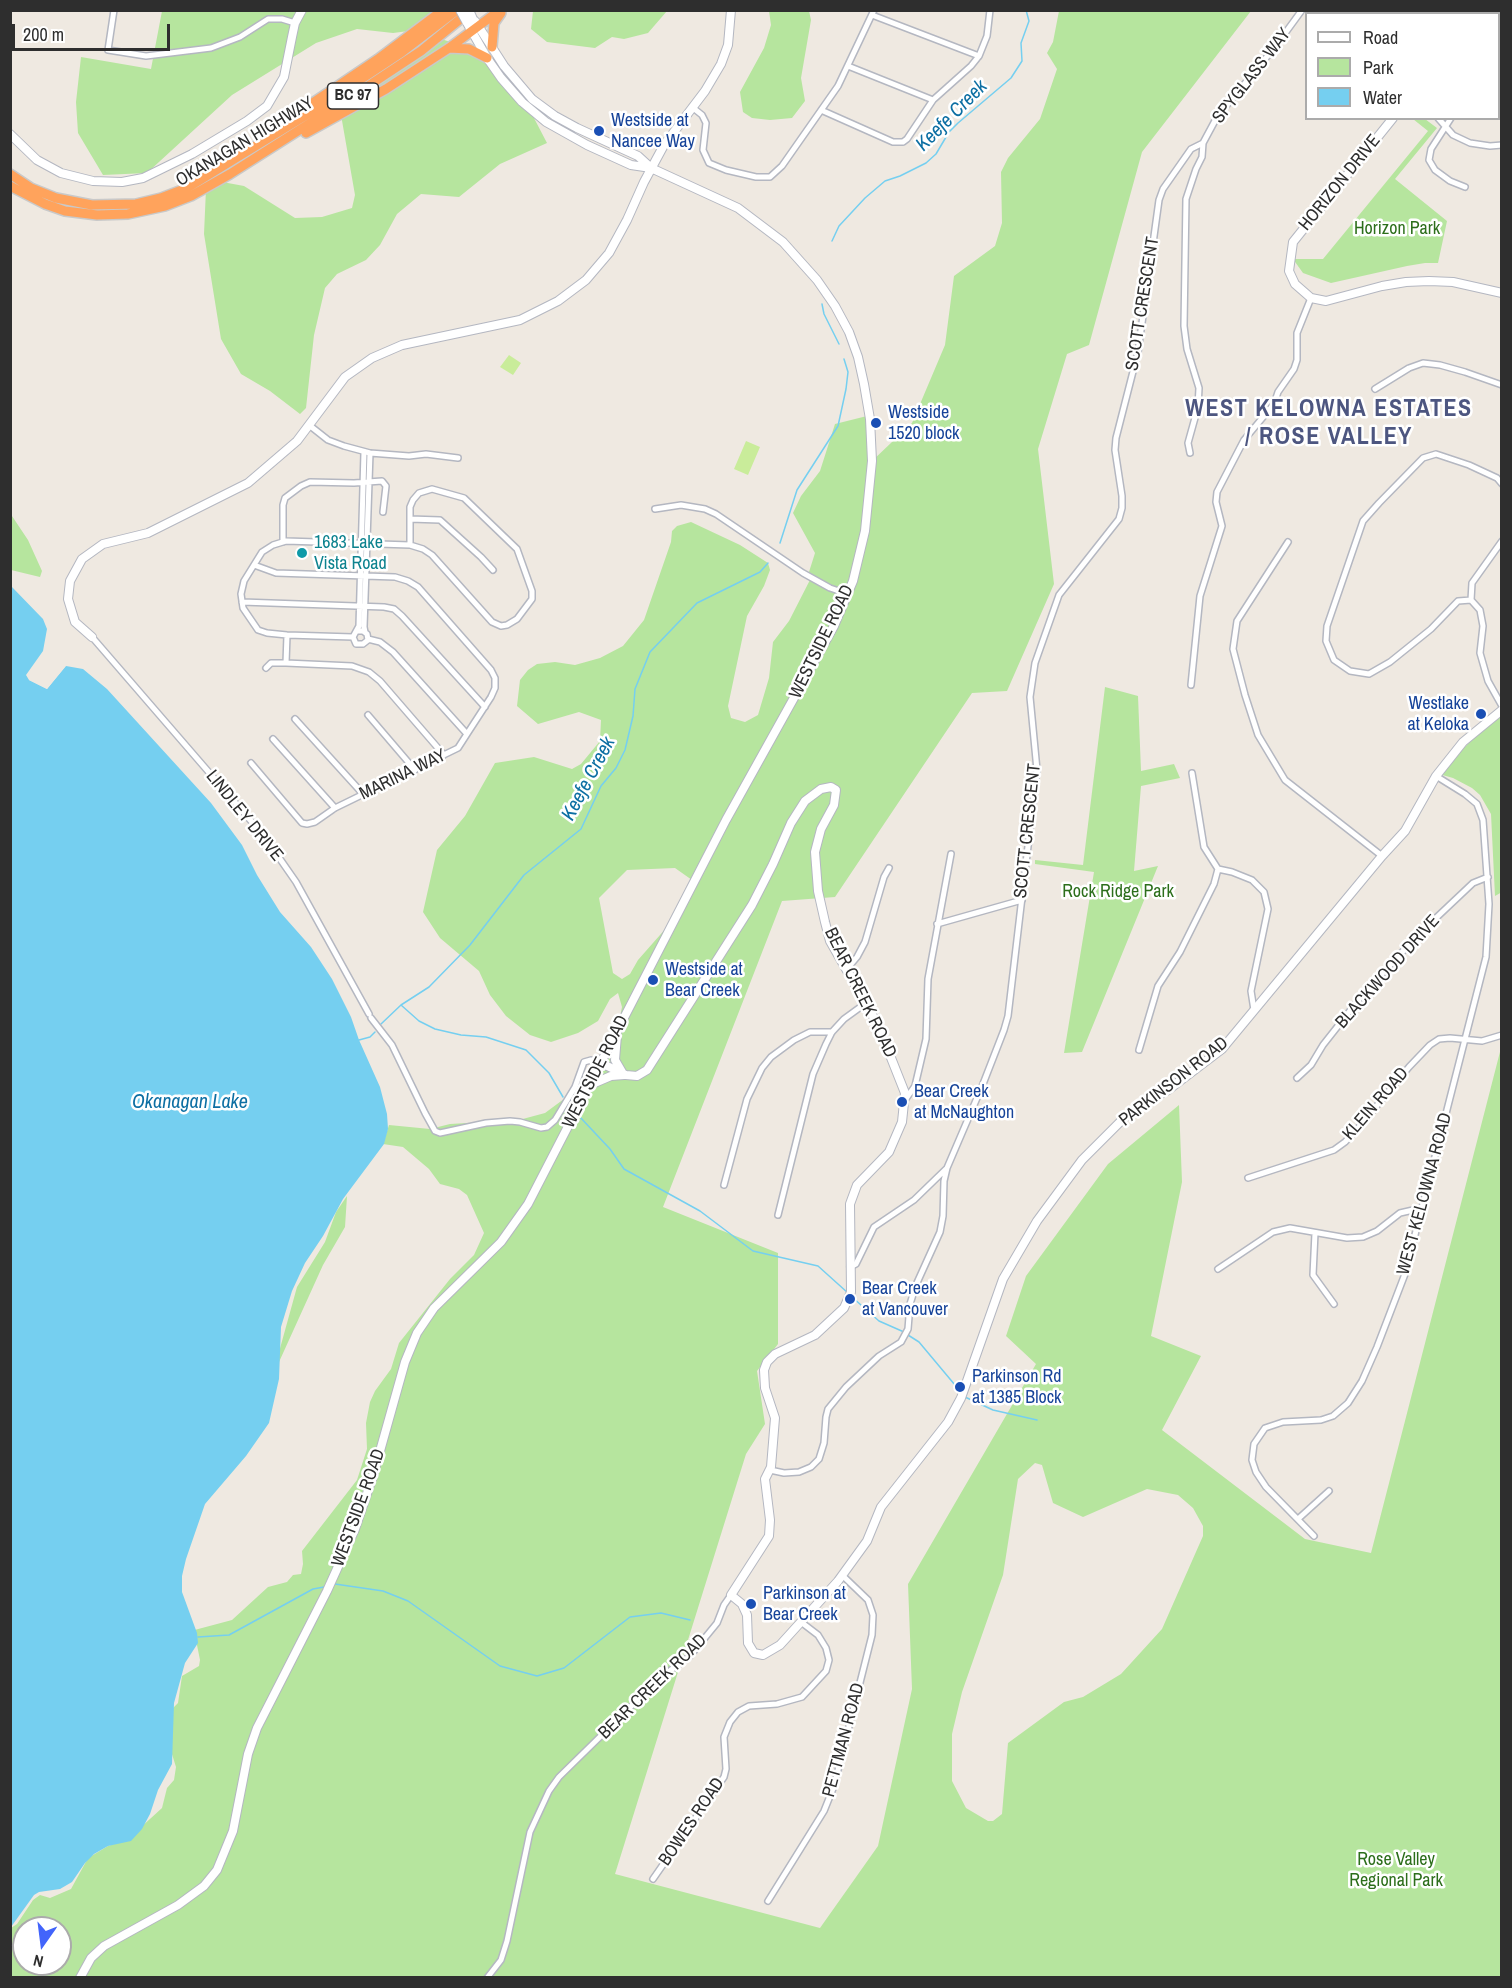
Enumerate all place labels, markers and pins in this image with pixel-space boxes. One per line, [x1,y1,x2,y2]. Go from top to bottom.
place label: Westside at Nancee Way [611,110,695,152]
marker: Westside at Nancee Way [592,124,606,138]
place label: Westside 1520 block [888,402,959,444]
marker: Westside 1520 block [869,416,883,430]
place label: 1683 Lake Vista Road [314,532,387,574]
marker: 1683 Lake Vista Road [295,546,309,560]
place label: Westlake at Keloka [1407,693,1469,736]
marker: Westlake at Keloka [1474,707,1488,721]
place label: Westside at Bear Creek [665,959,743,1002]
marker: Westside at Bear Creek [646,973,660,987]
place label: Bear Creek at McNaughton [914,1081,1014,1124]
marker: Bear Creek at McNaughton [895,1095,909,1109]
place label: Bear Creek at Vancouver [862,1278,948,1320]
marker: Bear Creek at Vancouver [843,1292,857,1306]
place label: Parkinson Rd at 1385 Block [972,1366,1061,1408]
marker: Parkinson Rd at 1385 Block [953,1380,967,1394]
place label: Parkinson at Bear Creek [763,1583,846,1626]
marker: Parkinson at Bear Creek [744,1597,758,1611]

